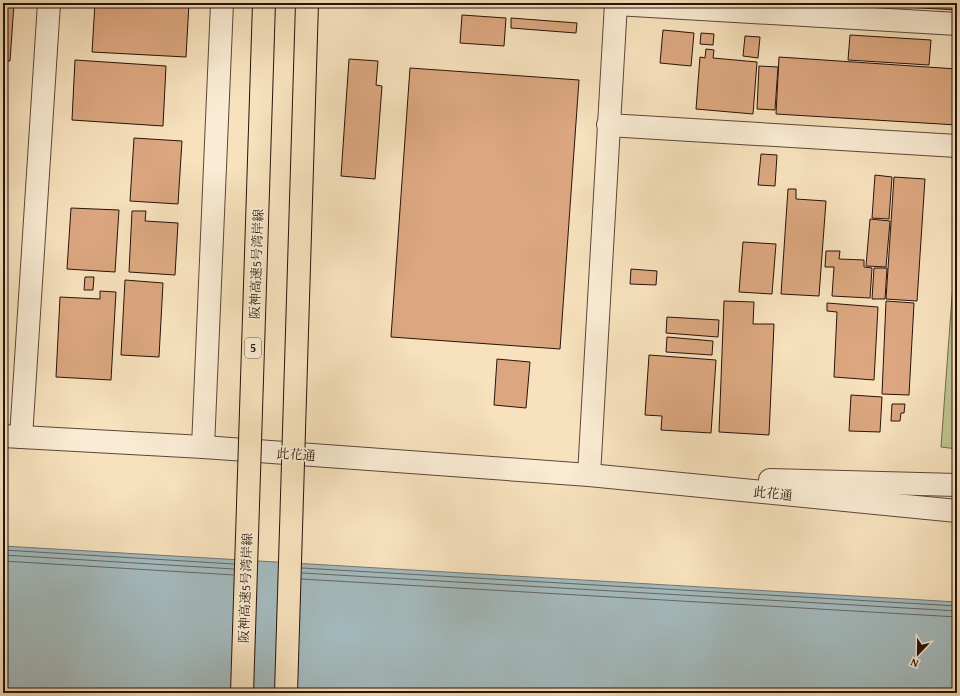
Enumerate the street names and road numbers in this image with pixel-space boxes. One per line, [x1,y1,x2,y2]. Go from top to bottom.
street label: 阪神高速5号湾岸線 [245,209,268,319]
road number: 5 [245,338,261,358]
street label: 此花通 [276,444,316,465]
street label: 此花通 [753,482,793,505]
street label: 阪神高速5号湾岸線 [234,533,257,643]

